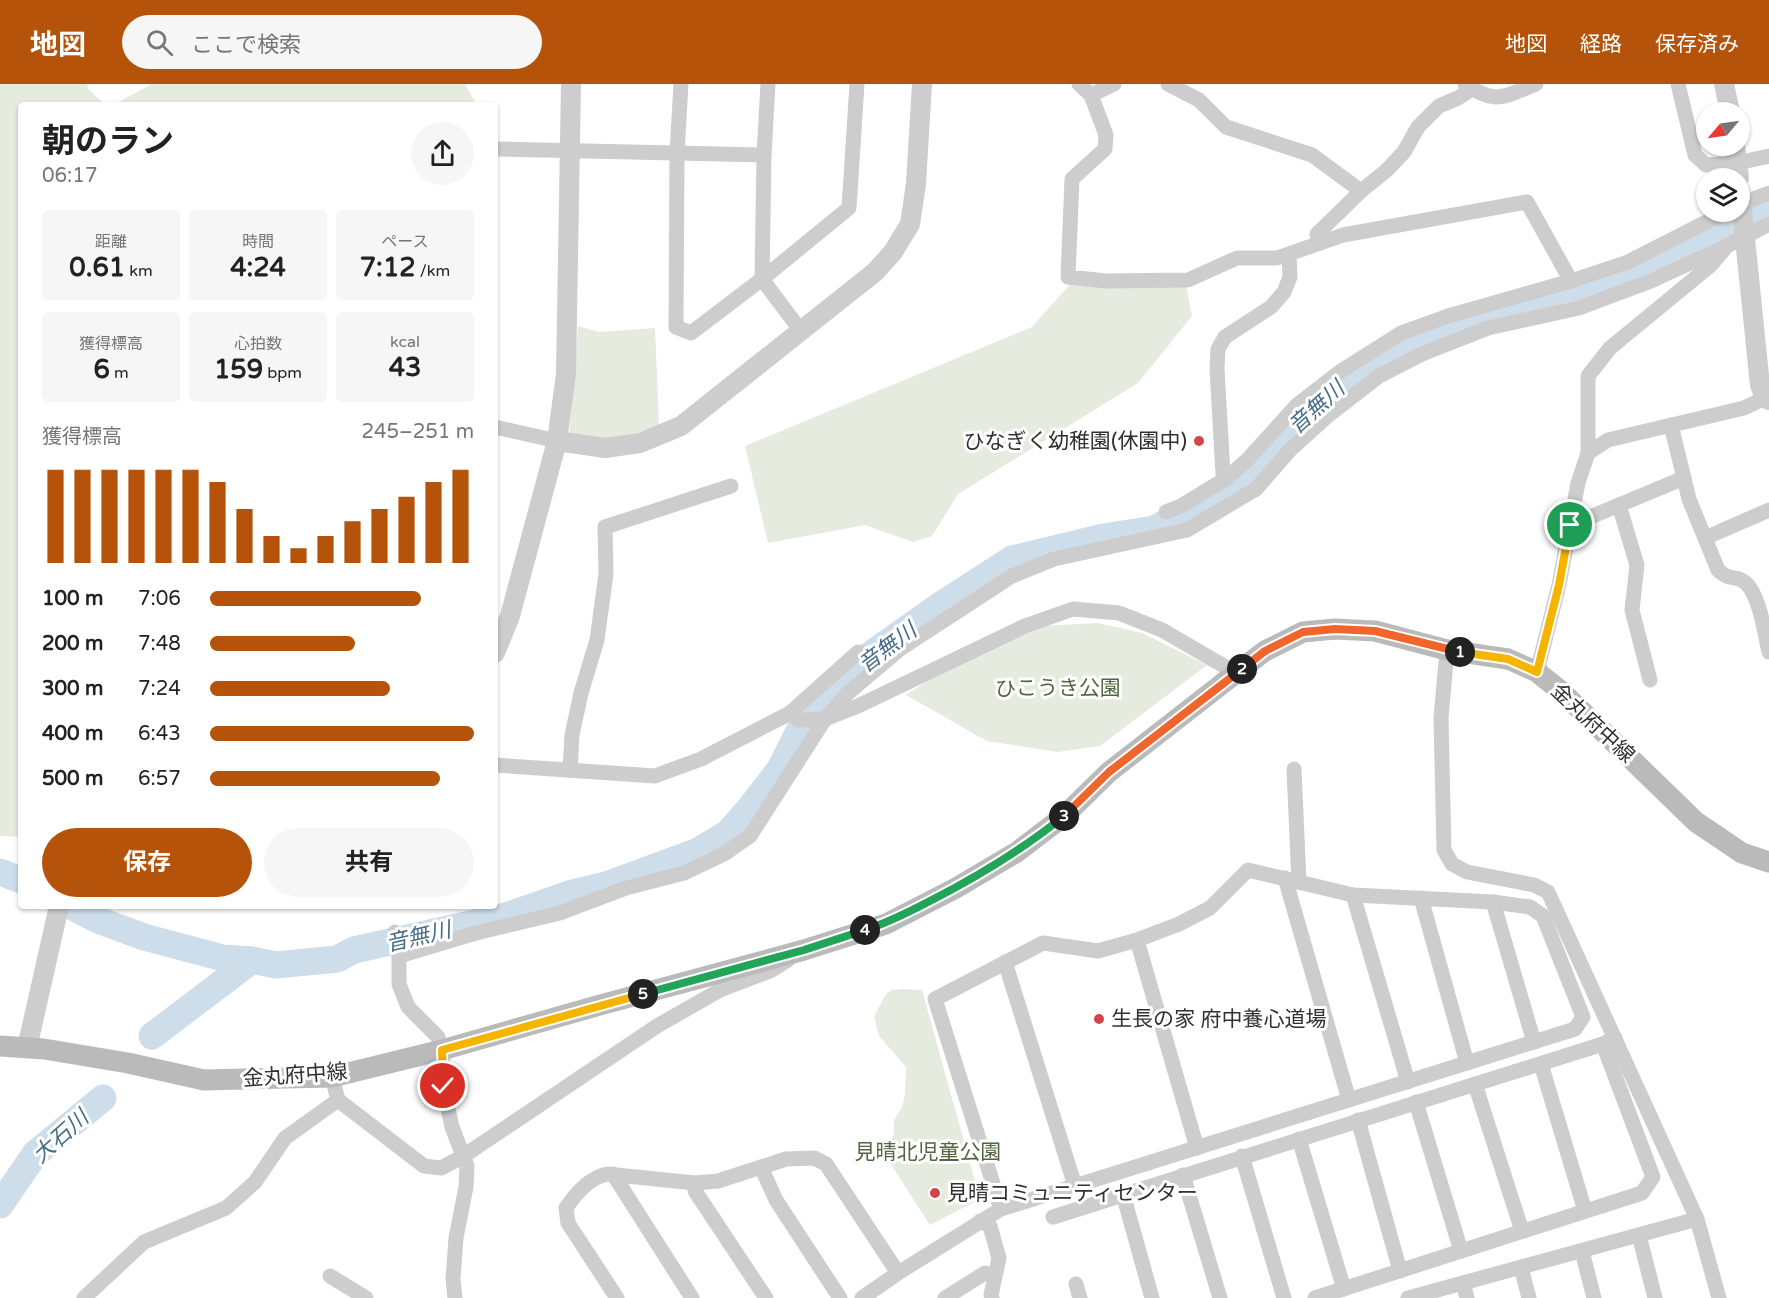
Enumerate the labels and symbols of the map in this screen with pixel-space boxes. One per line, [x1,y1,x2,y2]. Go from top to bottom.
north arrow [1696,102,1750,156]
water label: 音無川 [1283,375,1351,439]
place label: ひなぎく幼稚園(休園中) [963,429,1187,454]
marker: ひなぎく幼稚園(休園中) [1192,434,1206,448]
pin [1544,499,1595,550]
water label: 音無川 [853,616,923,678]
pin: 1 [1445,637,1475,667]
pin: 2 [1227,654,1257,684]
park label: ひこうき公園 [995,676,1121,701]
street label: 金丸府中線 [1546,678,1640,768]
pin: 3 [1049,801,1079,831]
pin: 4 [850,915,880,945]
water label: 音無川 [383,916,455,957]
pin: 5 [628,979,658,1009]
place label: 生長の家 府中養心道場 [1111,1007,1326,1032]
marker: 生長の家 府中養心道場 [1092,1012,1106,1026]
street label: 金丸府中線 [242,1059,348,1092]
pin [417,1060,468,1111]
water label: 大石川 [27,1104,95,1168]
park label: 見晴北児童公園 [855,1140,1002,1165]
place label: 見晴コミュニティセンター [947,1181,1198,1206]
marker: 見晴コミュニティセンター [928,1186,942,1200]

